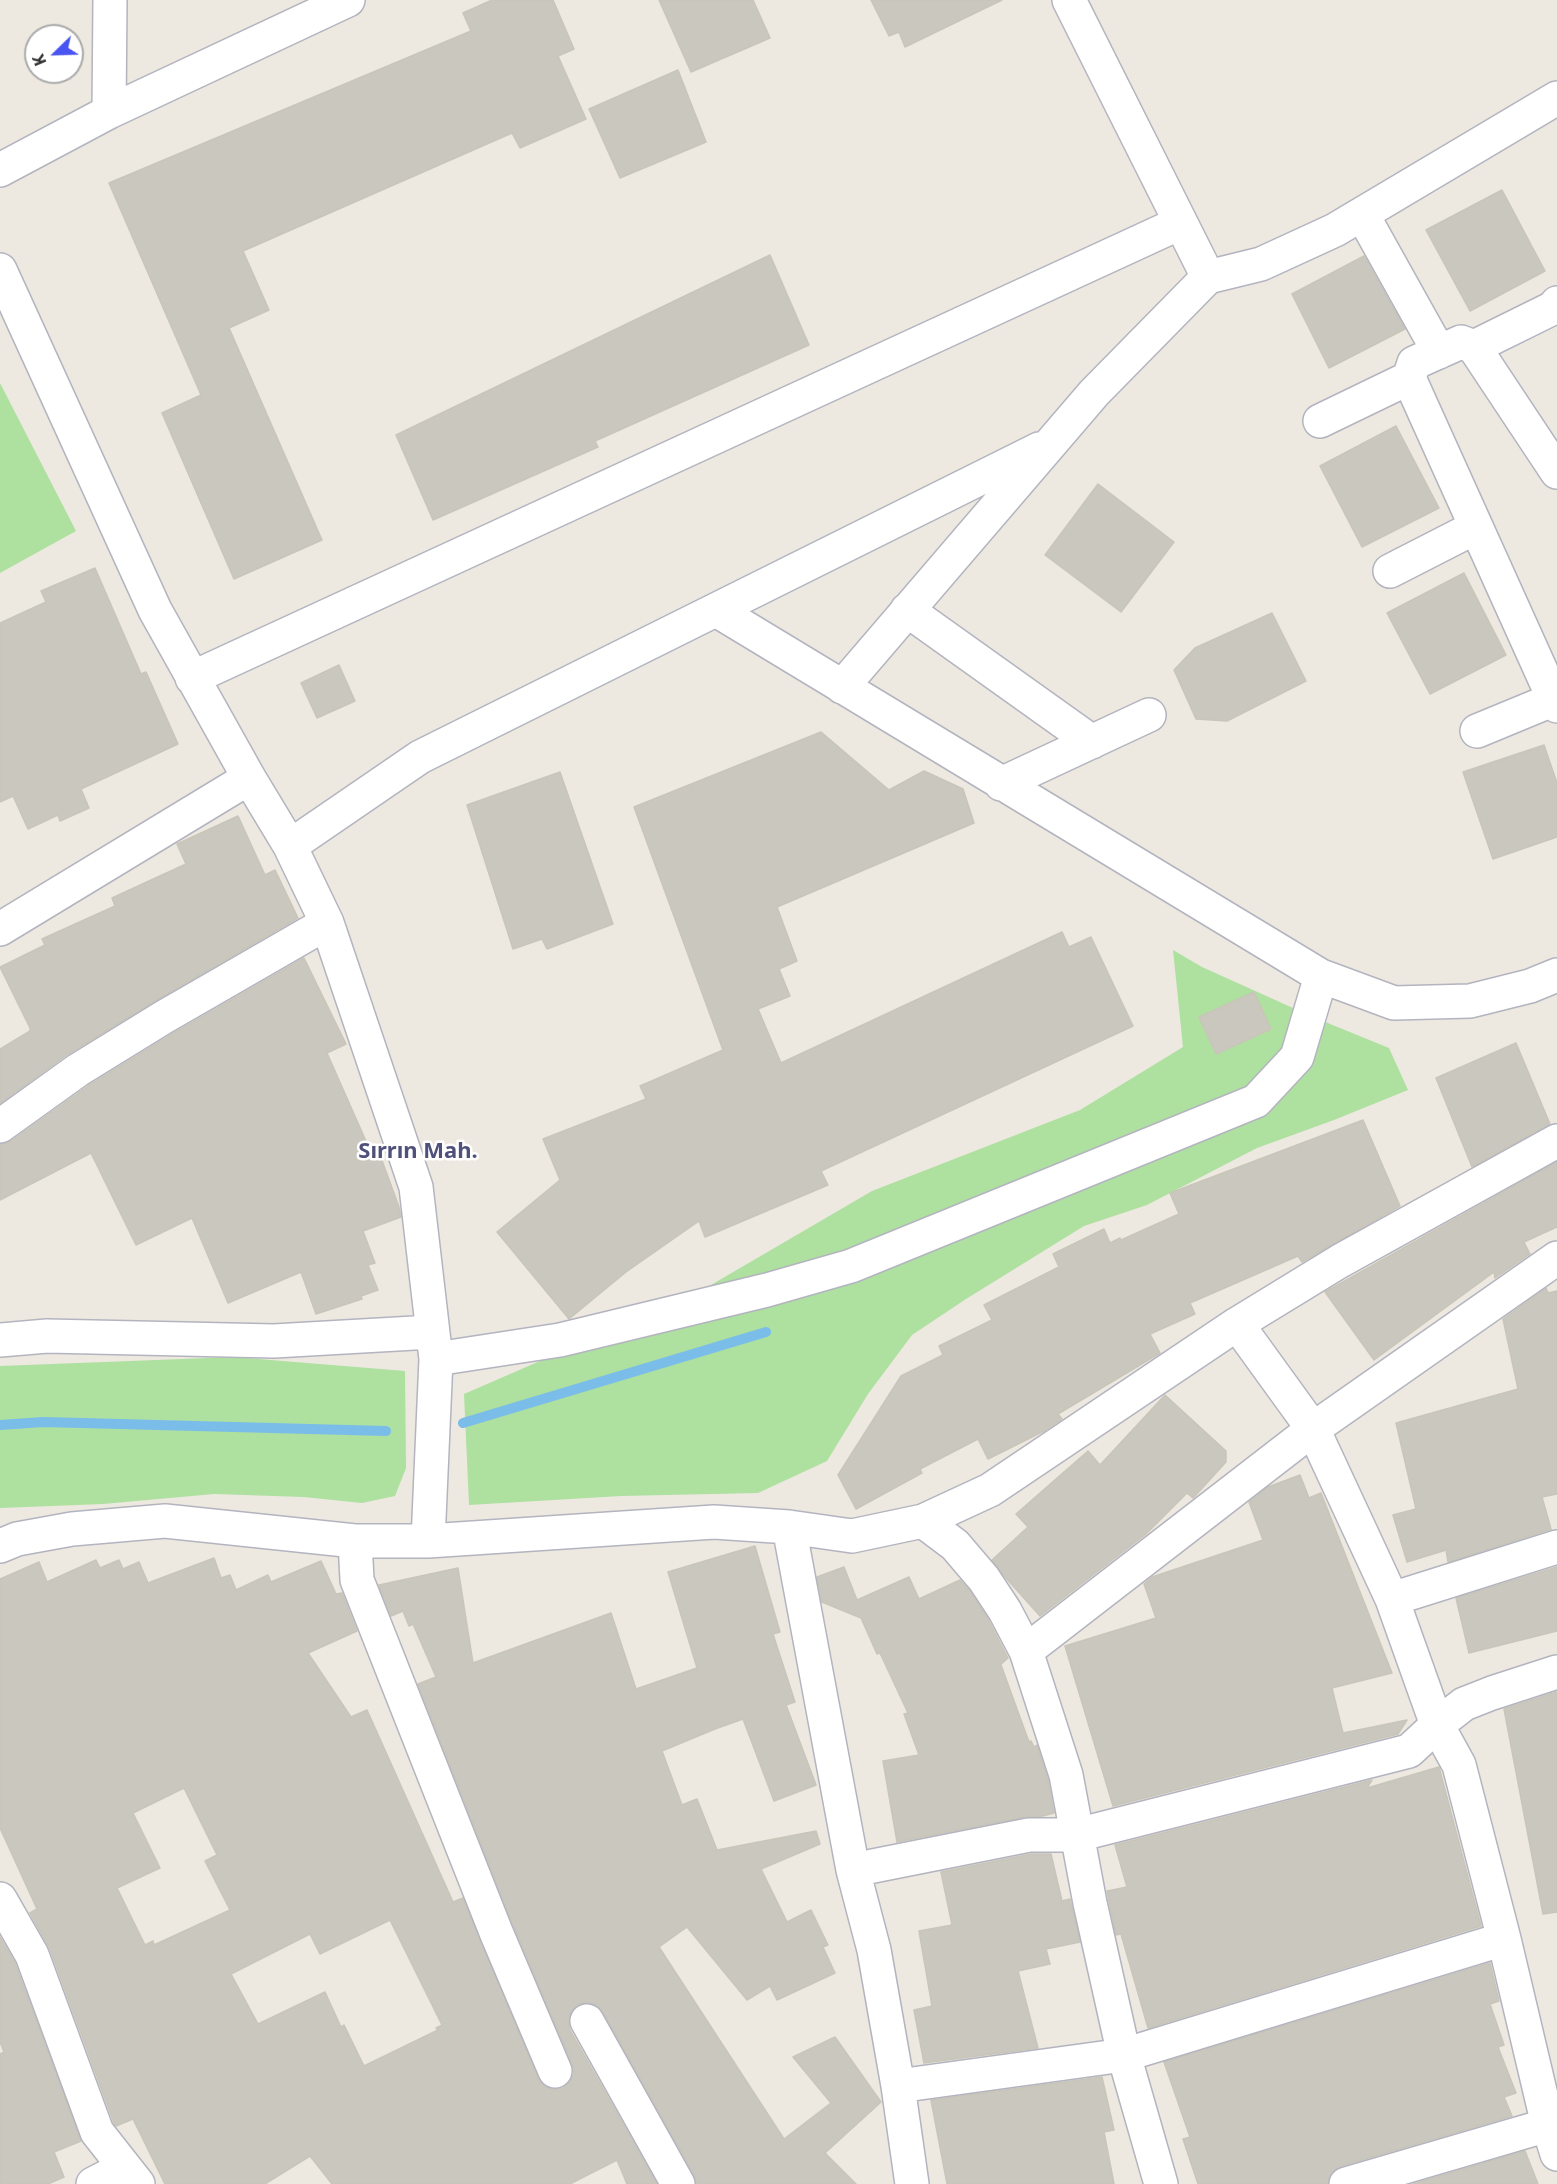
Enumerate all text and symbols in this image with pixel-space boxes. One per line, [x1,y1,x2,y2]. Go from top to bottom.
north arrow [24,24,84,84]
text: K [27,51,51,69]
district label: Sırrın Mah. [358,1139,478,1165]

